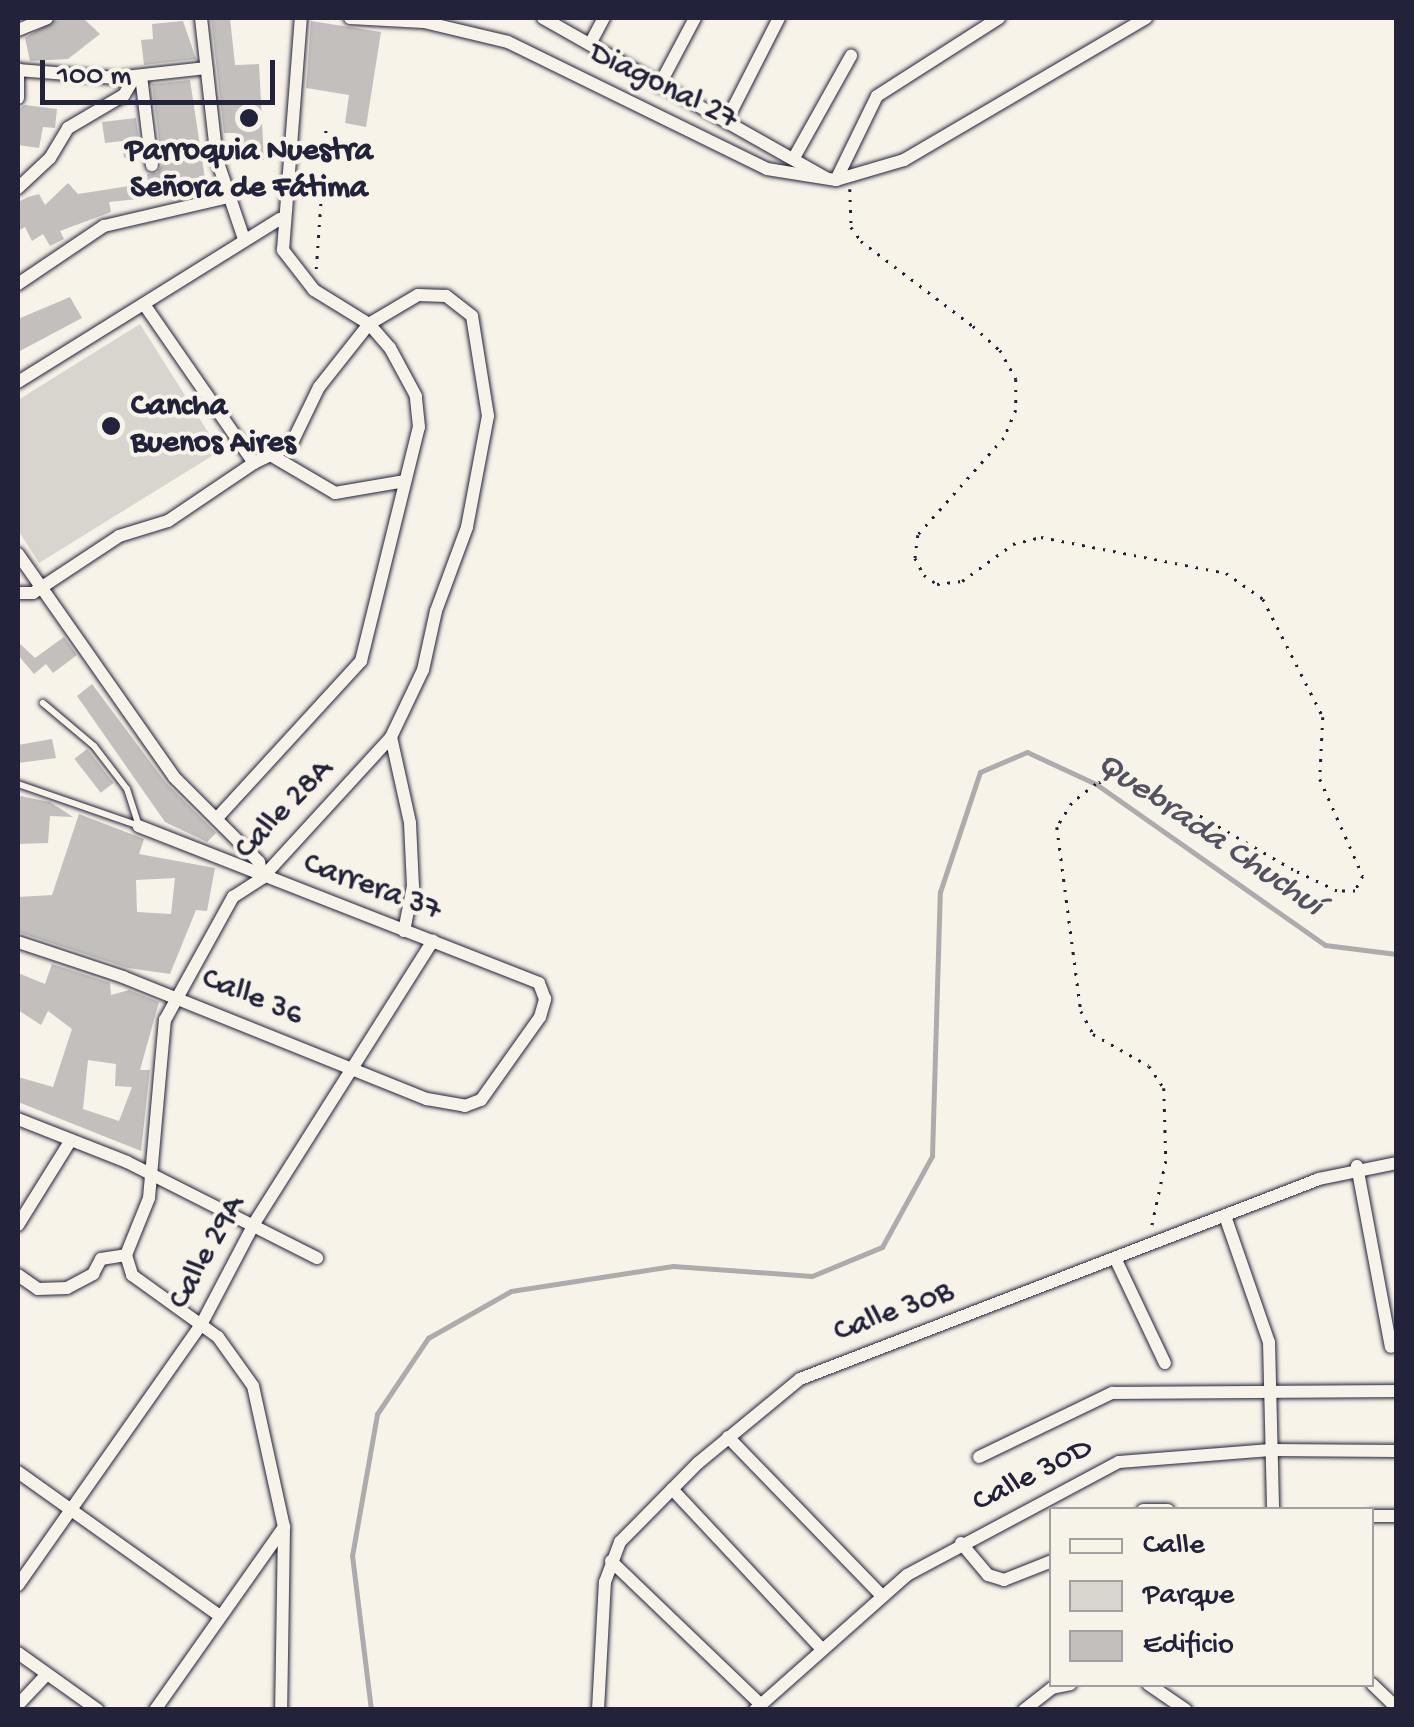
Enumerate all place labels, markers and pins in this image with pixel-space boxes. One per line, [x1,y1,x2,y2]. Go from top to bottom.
marker: Parroquia Nuestra Señora de Fátima [238,107,260,129]
place label: Parroquia Nuestra Señora de Fátima [125,134,373,209]
place label: Cancha Buenos Aires [131,389,296,464]
marker: Cancha Buenos Aires [100,415,122,437]

